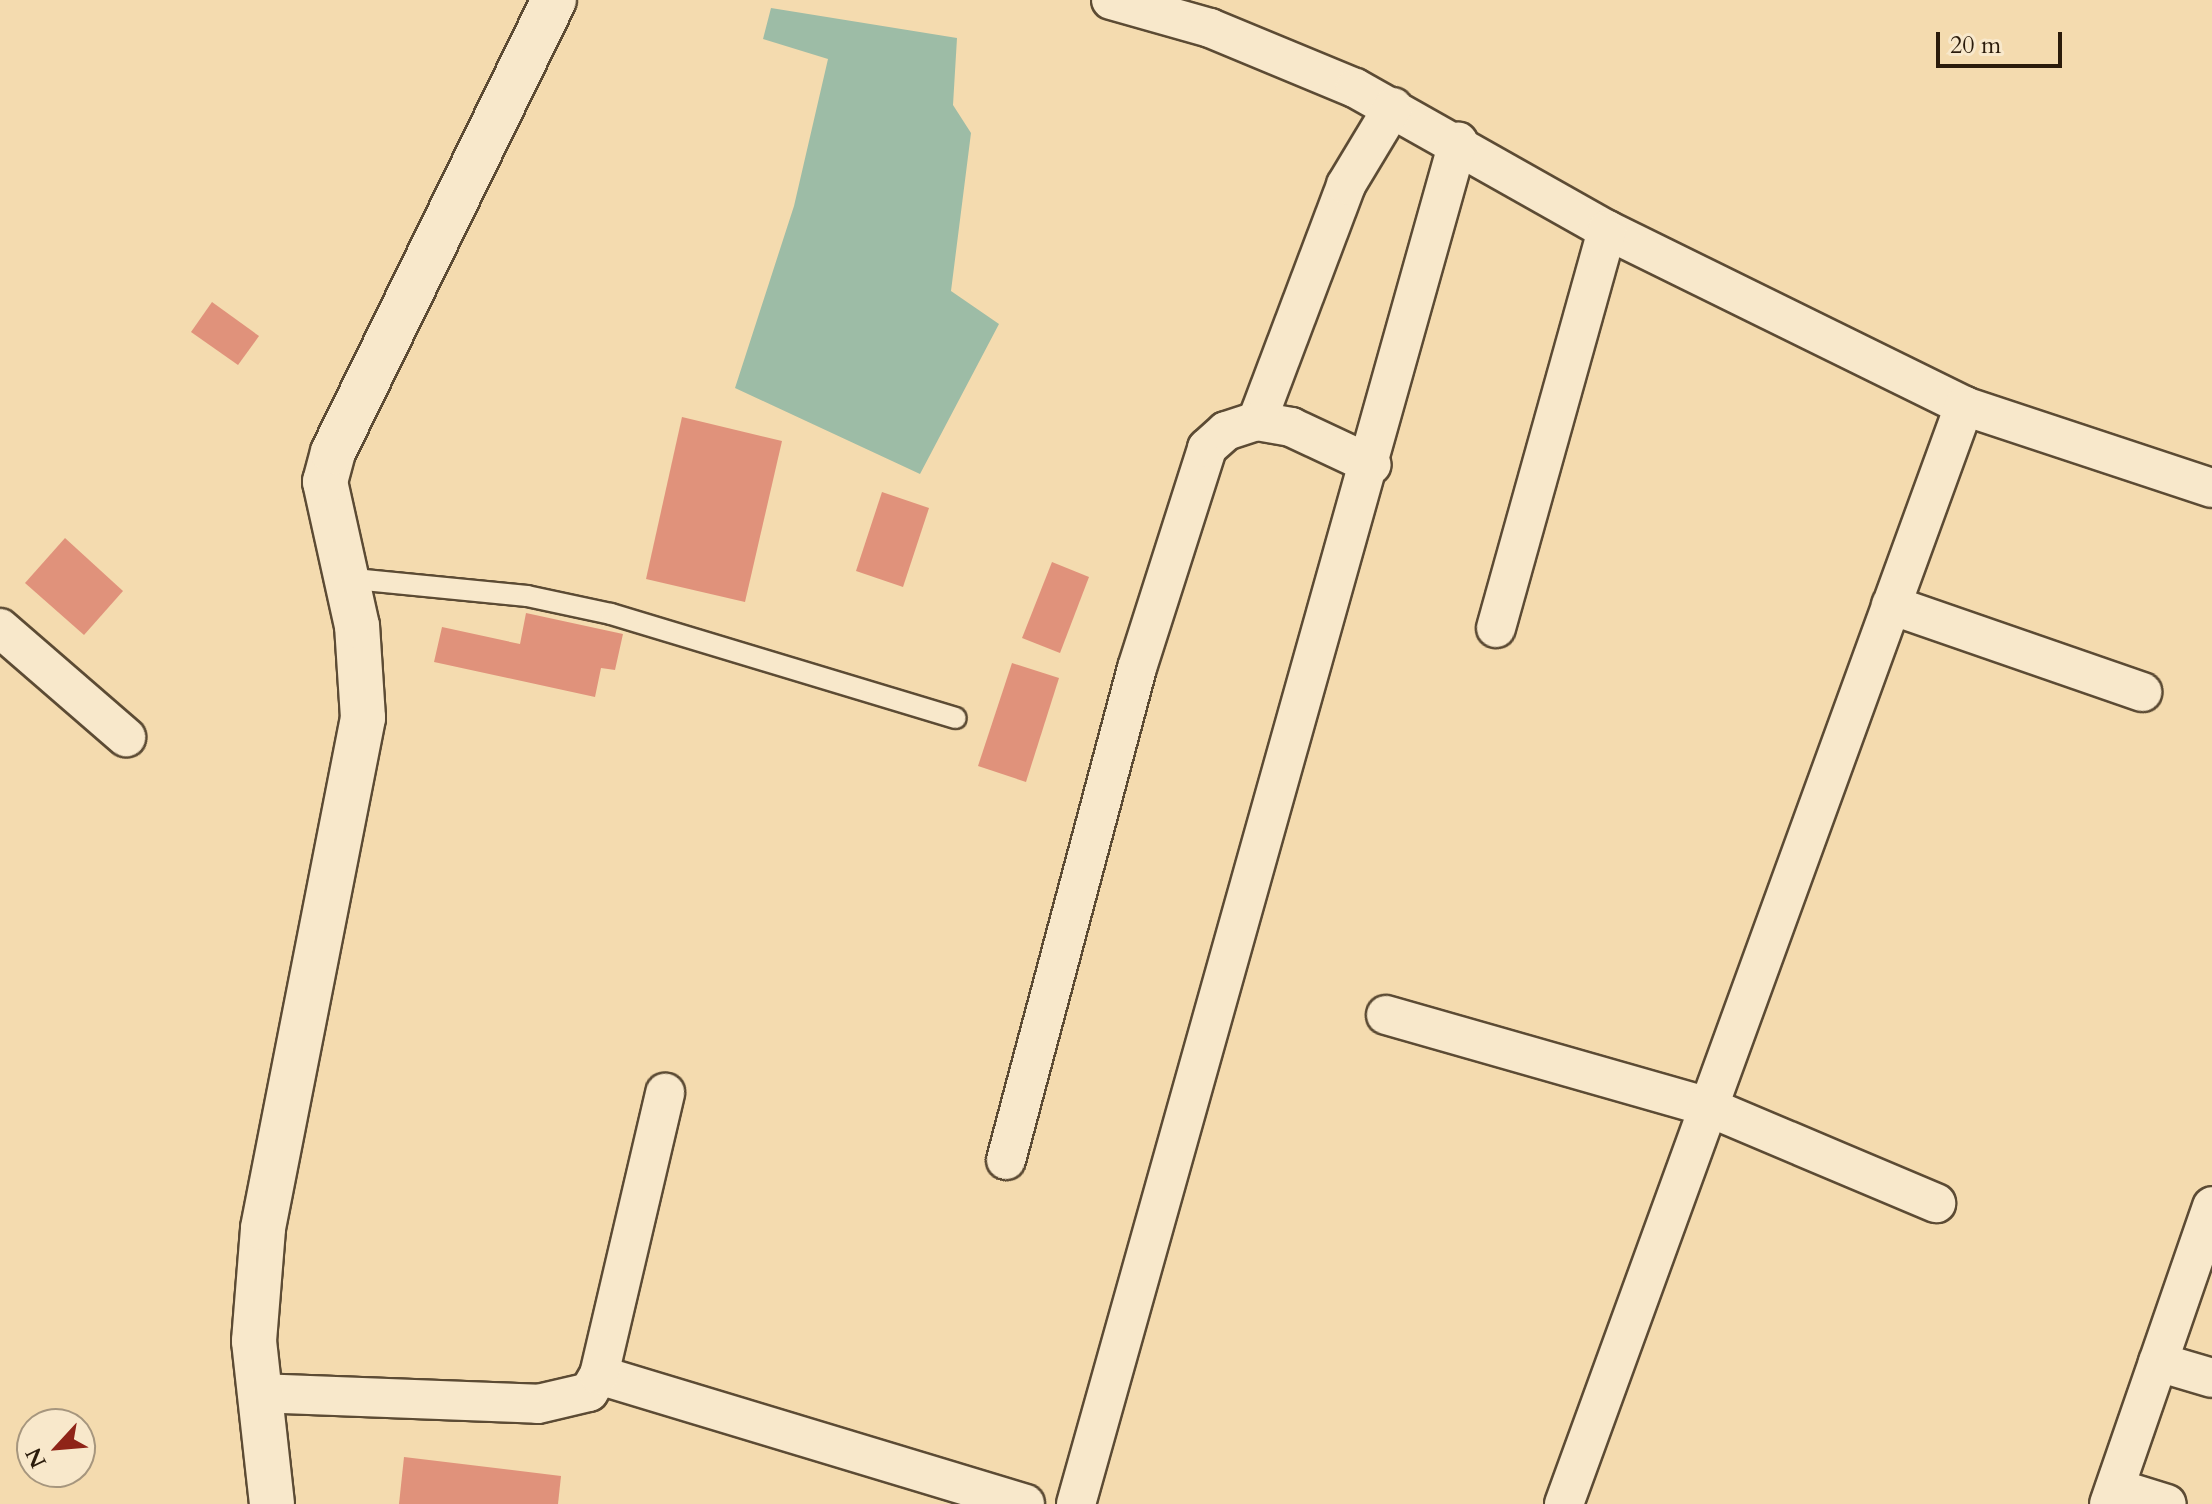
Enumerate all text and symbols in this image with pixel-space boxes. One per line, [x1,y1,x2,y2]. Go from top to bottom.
scale bar [1940,16,2066,66]
text: 20 m [1950,29,2001,62]
north arrow [16,1408,96,1488]
text: N [19,1442,54,1473]

